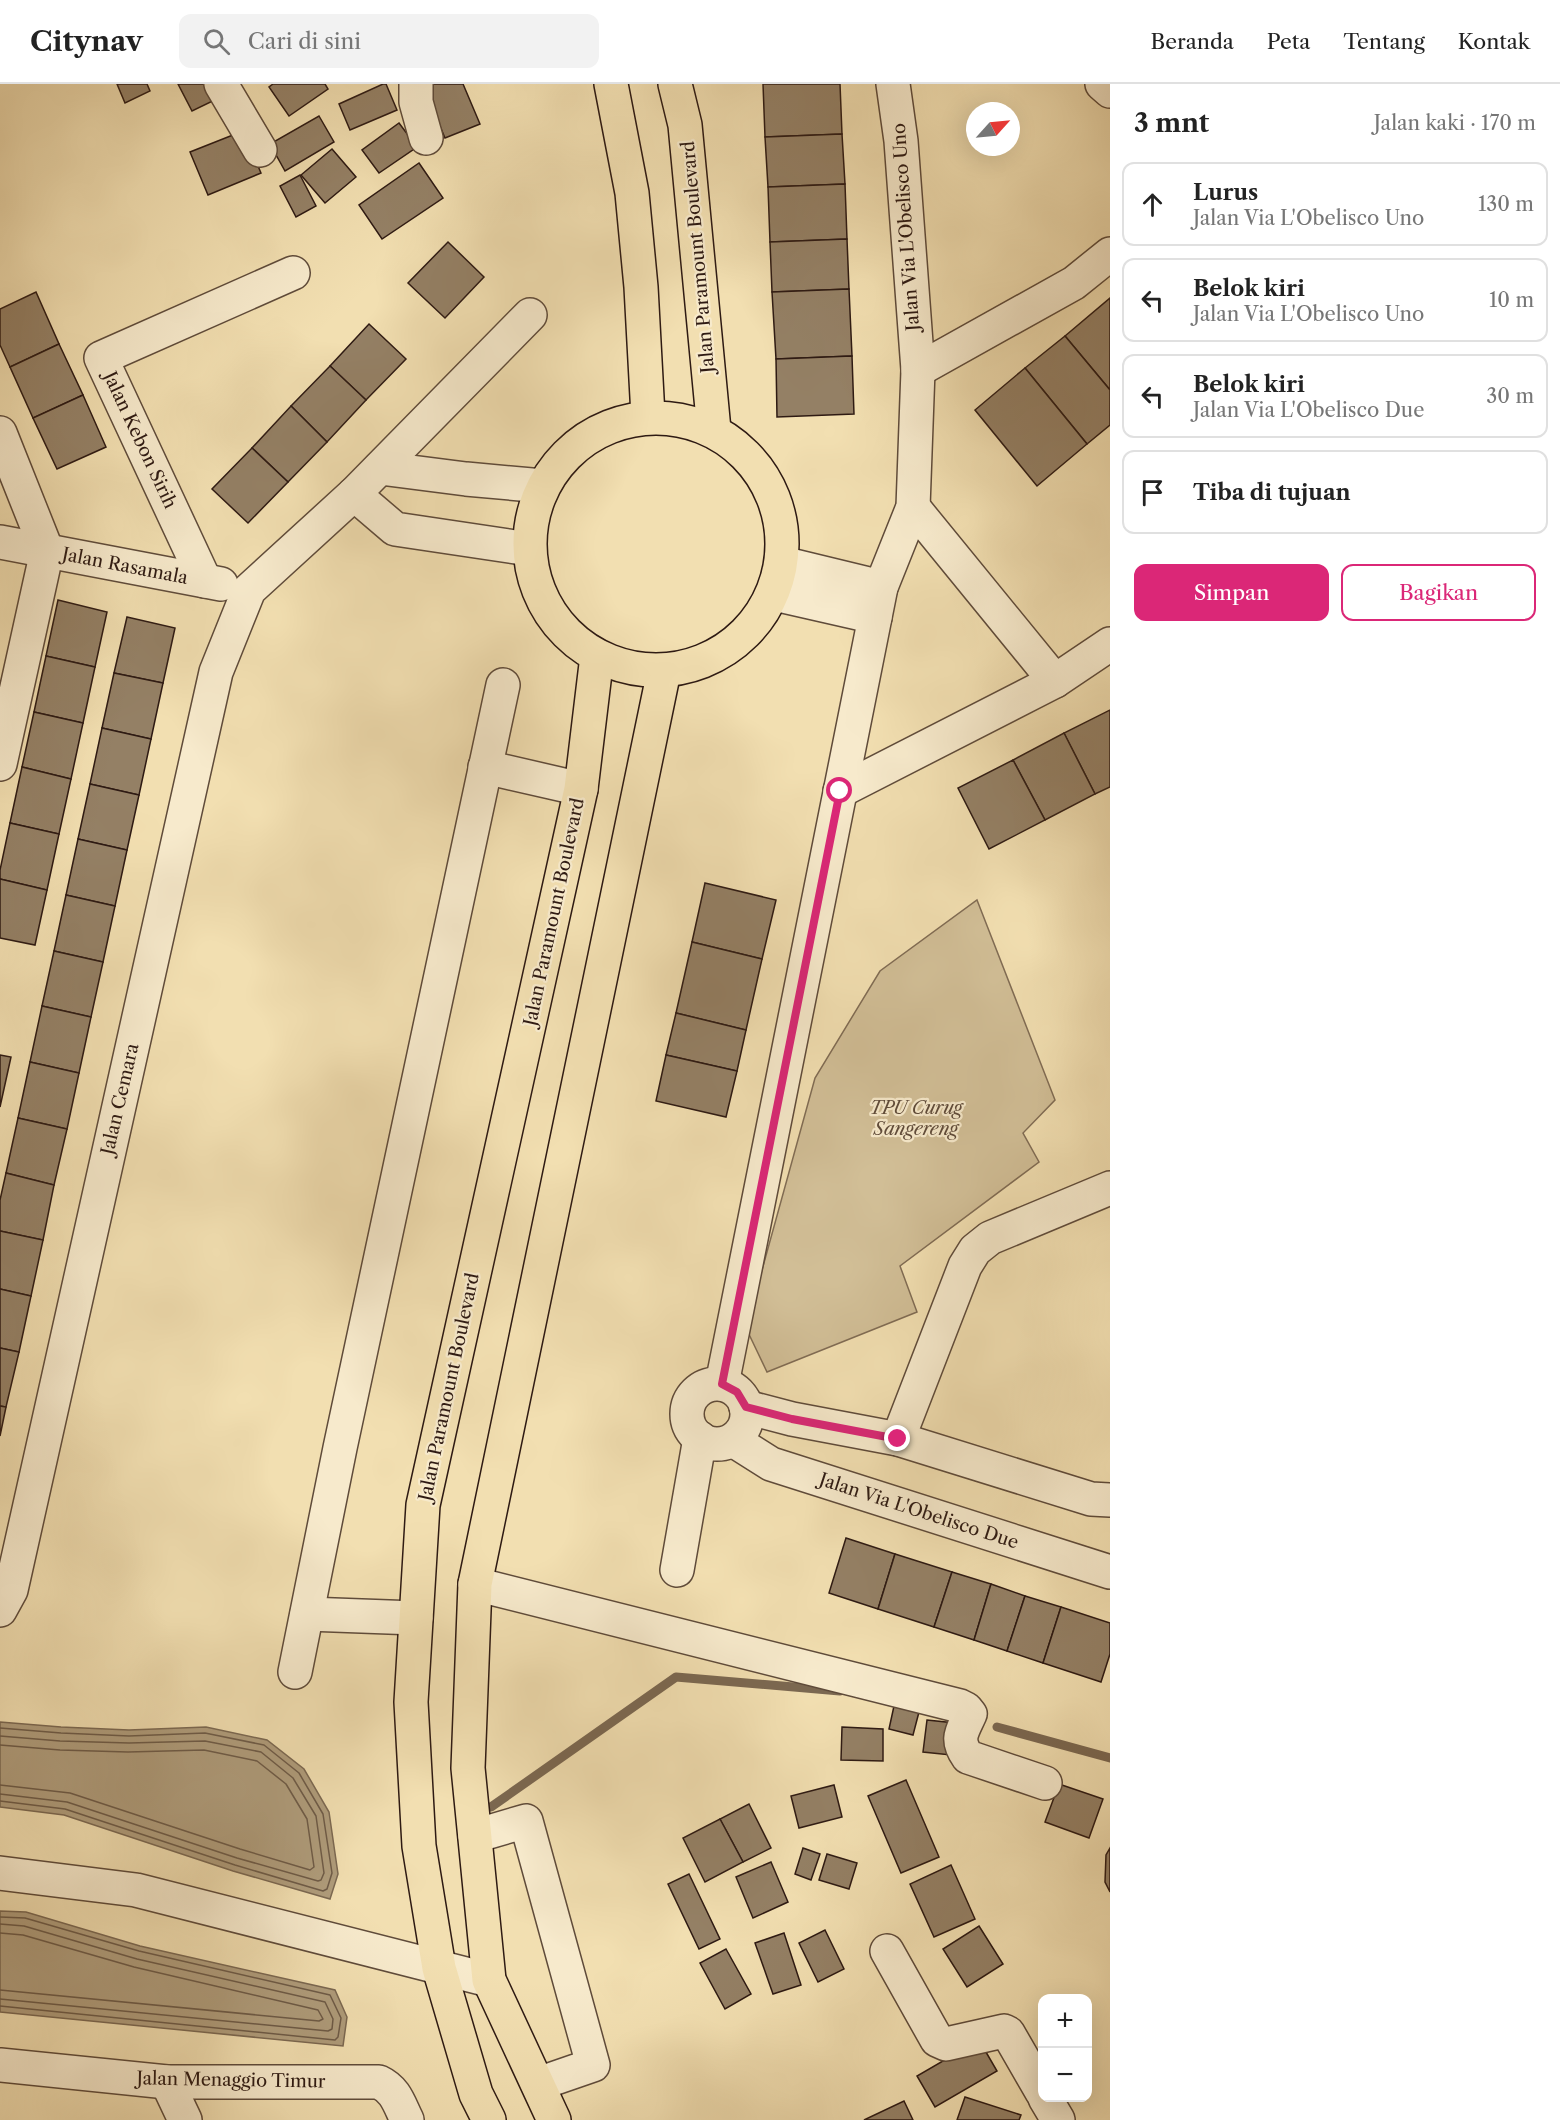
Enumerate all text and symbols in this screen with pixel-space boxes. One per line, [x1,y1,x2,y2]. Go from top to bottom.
search box [179,14,599,68]
text: Citynav [30,24,143,58]
icon: search [200,25,233,58]
text: Cari di sini [248,28,361,55]
text: Beranda [1151,29,1234,54]
text: Peta [1267,29,1310,54]
text: Tentang [1343,29,1425,54]
text: Kontak [1458,29,1530,54]
north arrow [966,102,1020,156]
text: 3 mnt [1134,107,1209,139]
text: Jalan kaki · 170 m [1374,111,1536,135]
street label: Jalan Via L'Obelisco Uno [888,122,924,335]
street label: Jalan Paramount Boulevard [677,140,719,377]
text: Lurus [1193,179,1258,206]
icon: ahead [1136,188,1169,221]
text: 130 m [1478,192,1534,216]
text: Jalan Via L'Obelisco Uno [1193,206,1424,230]
text: Belok kiri [1193,275,1305,302]
icon: left [1136,284,1169,317]
text: 10 m [1489,288,1534,312]
text: Jalan Via L'Obelisco Uno [1193,302,1424,326]
street label: Jalan Kebon Sirih [97,365,181,512]
text: Belok kiri [1193,371,1305,398]
icon: left [1136,380,1169,413]
text: 30 m [1486,384,1534,408]
text: Jalan Via L'Obelisco Due [1193,398,1424,422]
icon: arrive [1136,476,1169,509]
text: Tiba di tujuan [1193,479,1351,506]
street label: Jalan Rasamala [57,542,190,589]
button: Simpan [1134,564,1329,621]
button: Bagikan [1341,564,1536,621]
route start [826,777,852,803]
street label: Jalan Paramount Boulevard [518,796,589,1031]
street label: Jalan Cemara [96,1041,144,1160]
park label: TPU Curug Sangereng [870,1097,964,1140]
street label: Jalan Paramount Boulevard [413,1271,484,1506]
route end [884,1425,910,1451]
street label: Jalan Via L'Obelisco Due [814,1467,1021,1554]
map controls [1038,1994,1092,2102]
button: + [1038,1994,1092,2048]
button: − [1038,2048,1092,2102]
street label: Jalan Menaggio Timur [133,2067,326,2093]

